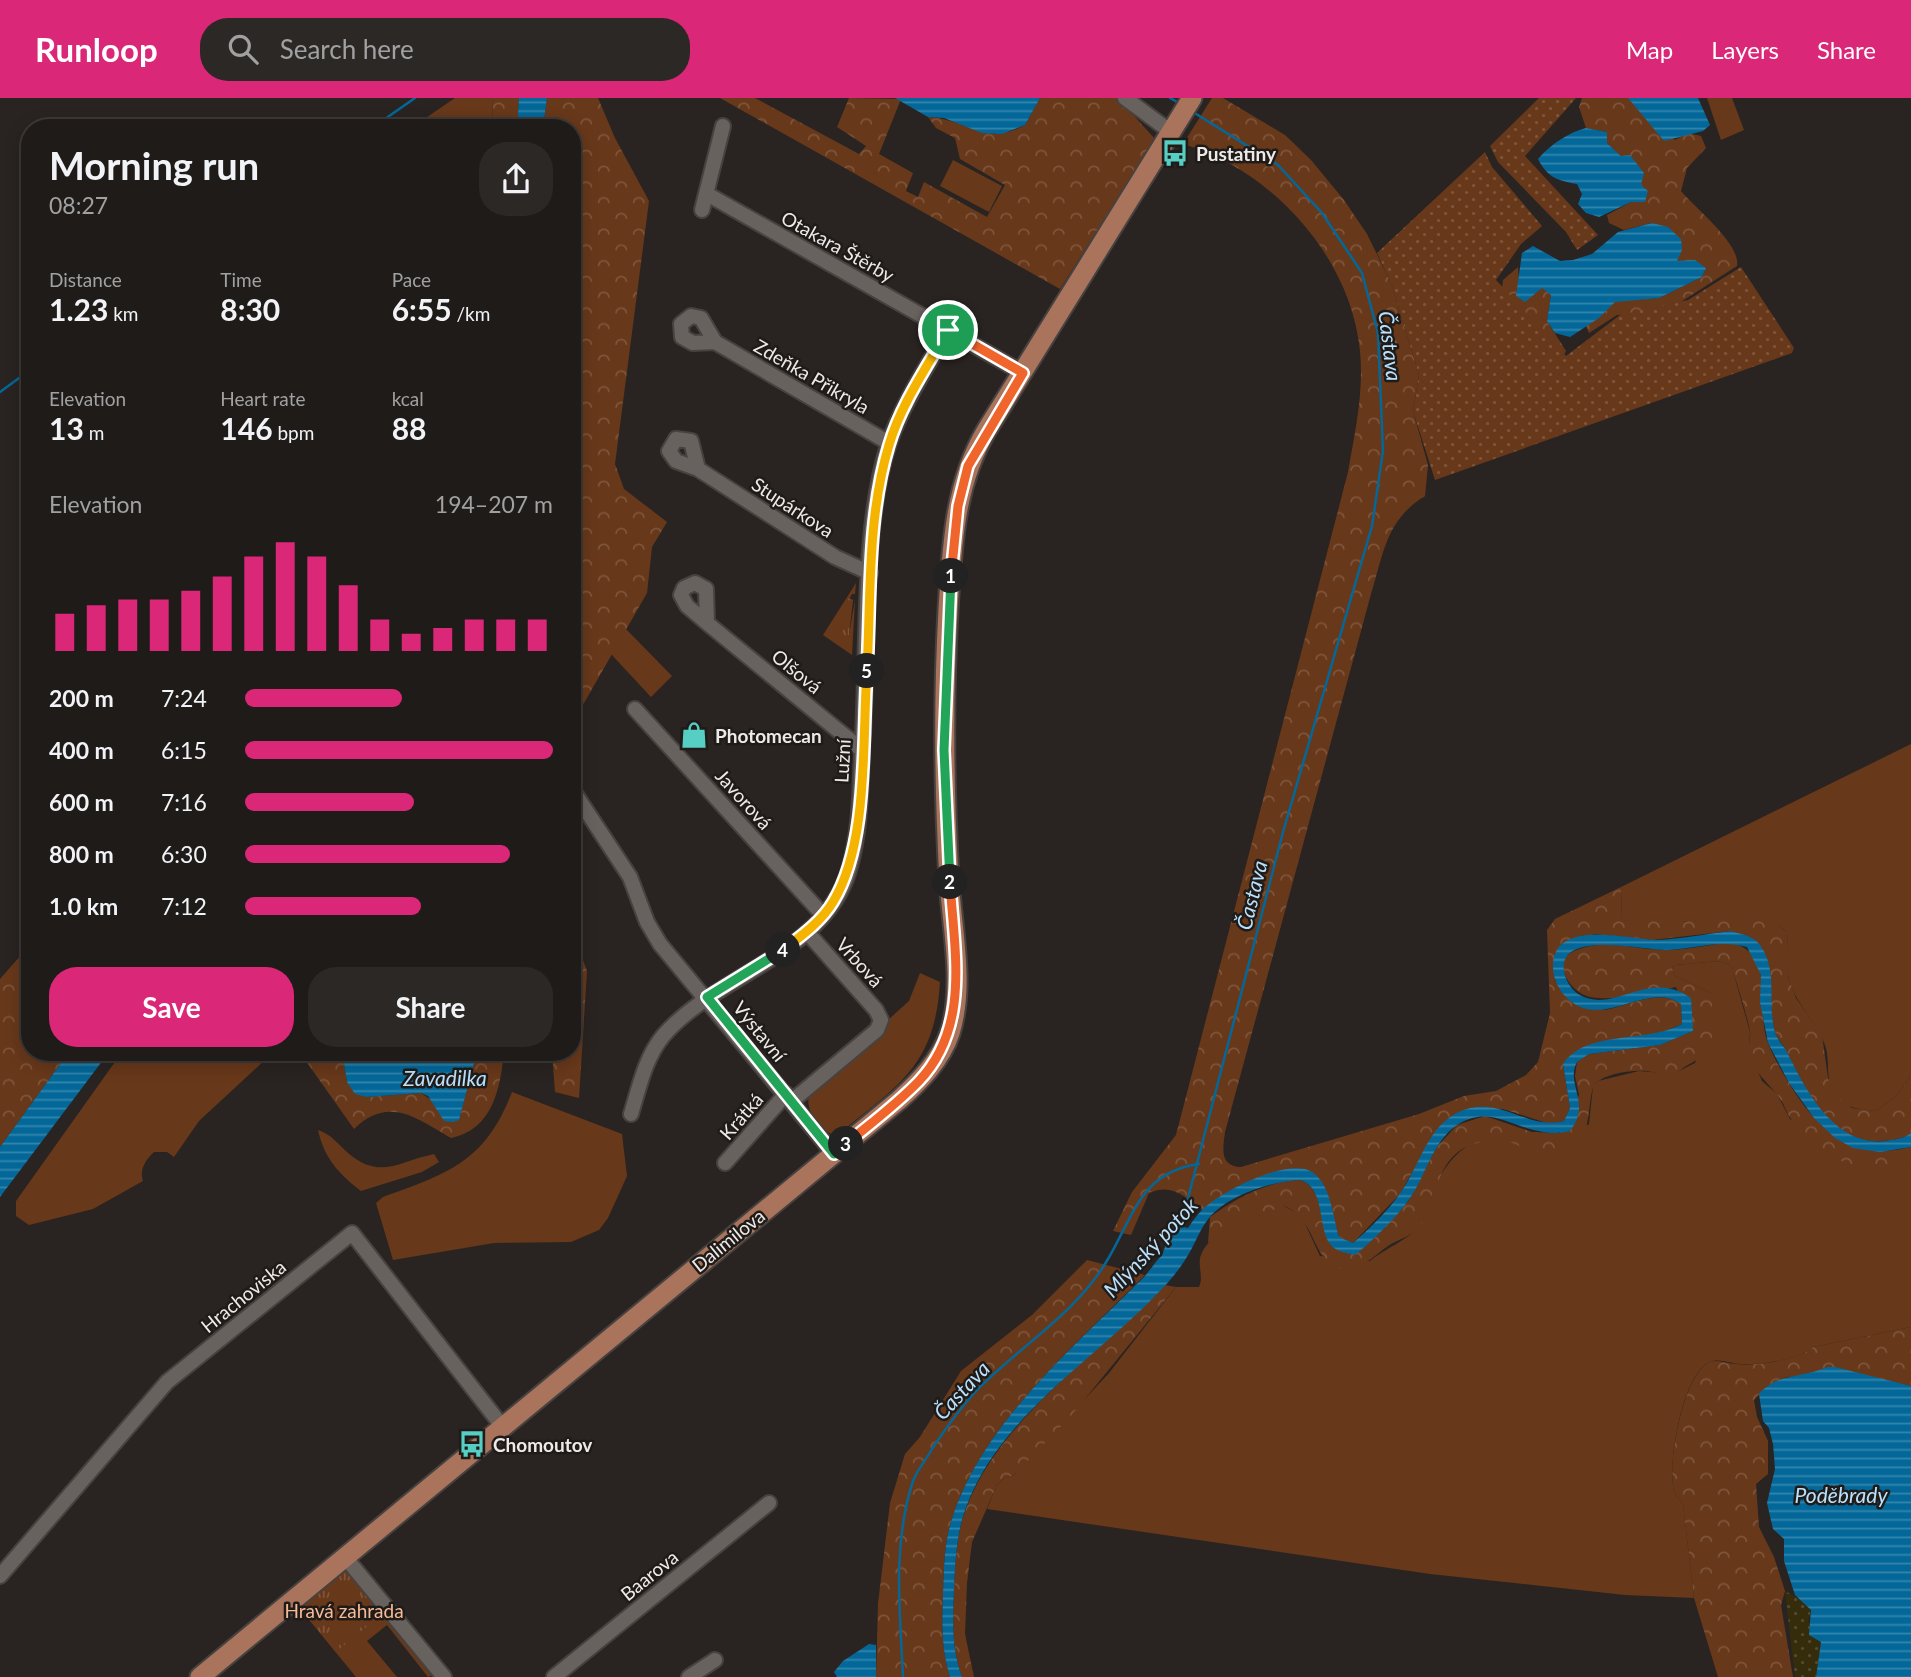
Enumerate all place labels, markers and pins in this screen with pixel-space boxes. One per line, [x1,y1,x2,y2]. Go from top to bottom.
bus stop icon: Pustatiny [1160,138,1190,168]
place label: Pustatiny [1196,142,1277,165]
pin [918,300,978,360]
pin: 1 [934,559,968,594]
pin: 5 [850,654,884,688]
shop icon: Photomecan [679,720,709,750]
place label: Photomecan [715,724,822,747]
pin: 2 [932,864,968,900]
pin: 4 [766,932,800,968]
pin: 3 [828,1126,864,1162]
bus stop icon: Chomoutov [457,1429,487,1459]
place label: Chomoutov [493,1433,592,1456]

